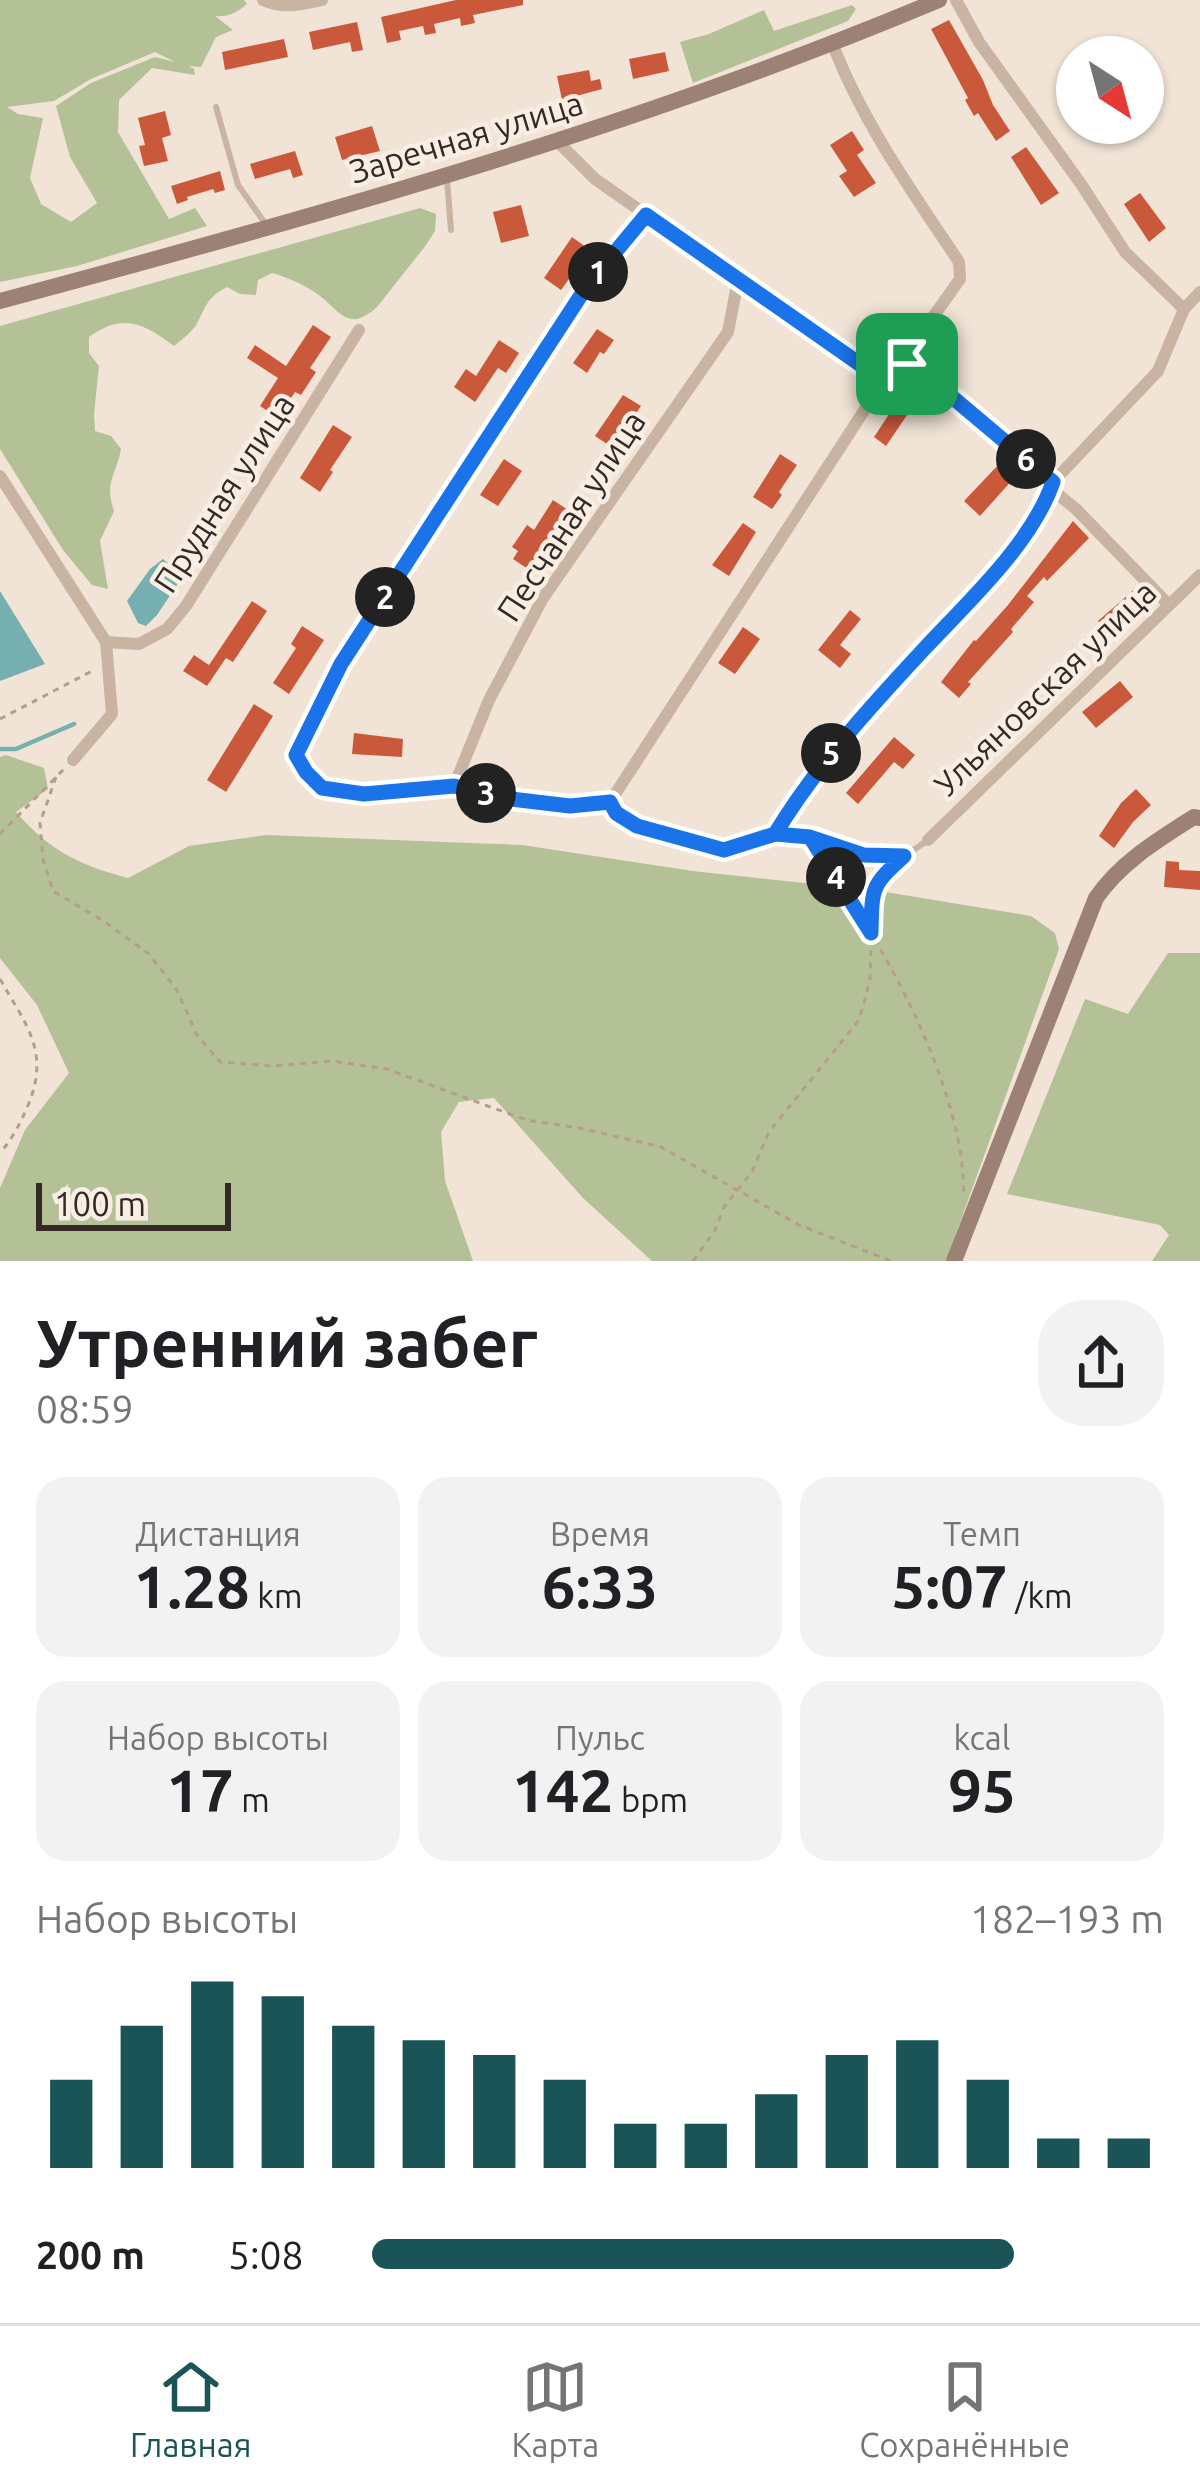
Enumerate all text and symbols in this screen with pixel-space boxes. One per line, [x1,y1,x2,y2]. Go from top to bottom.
north arrow [1056,36,1164,144]
map controls [1056,36,1164,144]
street label: Заречная улица [345,83,587,190]
pin: 1 [568,242,628,302]
text: 1 [589,253,607,290]
pin [856,313,958,415]
icon: arrive [874,331,940,397]
street label: Прудная улица [146,387,301,599]
street label: Песчаная улица [489,404,652,627]
pin: 6 [996,429,1056,489]
text: 6 [1017,440,1035,477]
pin: 2 [355,567,415,627]
street label: Ульяновская улица [927,573,1163,803]
text: 2 [376,578,394,615]
pin: 5 [801,723,861,783]
text: 5 [822,734,840,771]
pin: 3 [456,763,516,823]
text: 3 [477,774,495,811]
pin: 4 [806,847,866,907]
text: 4 [827,858,845,895]
scale bar [36,1177,231,1230]
text: 100 m [54,1185,146,1222]
button: share [1038,1300,1164,1426]
text: Утренний забег [36,1305,538,1379]
text: 08:59 [36,1387,134,1430]
text: Дистанция [135,1515,301,1552]
text: Время [550,1515,650,1552]
text: Темп [943,1515,1021,1552]
text: 1.28 [134,1552,250,1619]
text: 6:33 [542,1552,658,1619]
text: 5:07 [891,1552,1008,1619]
text: km [250,1577,302,1614]
text: /km [1008,1577,1073,1614]
text: Набор высоты [107,1719,329,1756]
text: Пульс [555,1719,645,1756]
text: kcal [954,1719,1010,1756]
text: 17 [166,1756,234,1823]
text: 142 [512,1756,613,1823]
text: 95 [948,1756,1016,1823]
text: m [234,1781,270,1818]
text: bpm [613,1781,688,1818]
text: Набор высоты [36,1897,298,1940]
text: 182–193 m [970,1897,1164,1940]
text: 200 m [36,2233,145,2276]
text: 5:08 [228,2233,304,2276]
tab: Главная [130,2354,252,2463]
tab: Карта [511,2354,599,2463]
tab: Сохранённые [859,2354,1070,2463]

